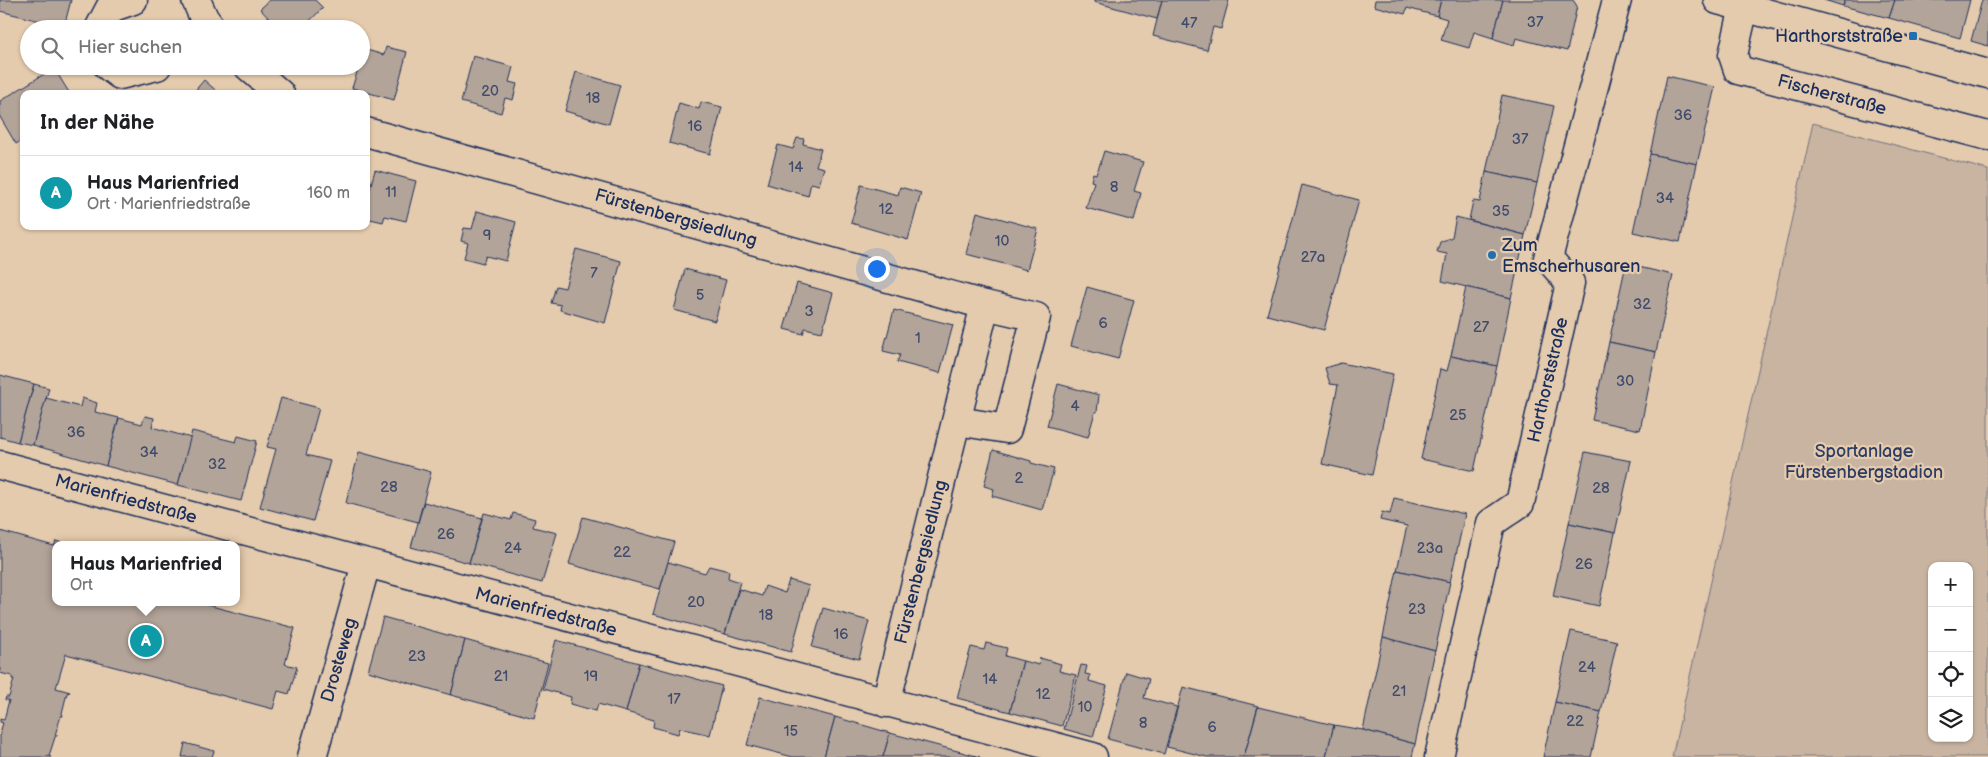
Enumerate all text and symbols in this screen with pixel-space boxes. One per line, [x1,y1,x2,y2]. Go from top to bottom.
house number: 37 [1527,13,1544,32]
house number: 47 [1181,14,1198,33]
search box [20,20,370,75]
place label: Harthorststraße [1775,26,1903,47]
marker: Harthorststraße [1907,30,1919,42]
icon: search [38,34,66,62]
text: Hier suchen [78,36,182,59]
street label: Fischerstraße [1775,70,1889,120]
house number: 20 [481,82,499,101]
house number: 18 [586,89,601,108]
house number: 36 [1674,106,1692,125]
text: In der Nähe [40,110,154,135]
house number: 16 [688,117,702,136]
house number: 37 [1512,130,1529,149]
house number: 14 [789,158,803,177]
text: Haus Marienfried [87,172,239,195]
house number: 8 [1110,178,1119,197]
house number: 11 [385,183,397,202]
text: A [51,184,61,203]
text: 160 m [307,184,350,203]
street label: Fürstenbergsiedlung [592,185,760,251]
house number: 34 [1656,189,1674,208]
text: Ort · Marienfriedstraße [87,195,250,214]
house number: 12 [879,200,893,219]
house number: 35 [1492,202,1510,221]
house number: 9 [483,226,491,245]
house number: 10 [995,232,1009,251]
place label: Zum Emscherhusaren [1501,235,1640,277]
house number: 27a [1301,248,1325,267]
marker: Zum Emscherhusaren [1486,249,1498,261]
your location [864,256,890,282]
house number: 7 [590,264,598,283]
house number: 5 [696,286,704,305]
house number: 32 [1633,295,1651,314]
house number: 3 [804,302,814,321]
house number: 6 [1098,314,1108,333]
street label: Harthorststraße [1523,315,1573,445]
house number: 27 [1473,318,1490,337]
house number: 1 [915,329,921,348]
house number: 30 [1616,372,1634,391]
house number: 4 [1070,397,1080,416]
house number: 25 [1449,406,1467,425]
house number: 36 [67,423,85,442]
park label: Sportanlage Fürstenbergstadion [1785,441,1943,483]
house number: 34 [140,443,158,462]
house number: 32 [208,455,226,474]
house number: 2 [1015,469,1024,488]
street label: Marienfriedstraße [53,470,200,528]
house number: 28 [380,478,398,497]
street label: Fürstenbergsiedlung [890,478,952,646]
house number: 28 [1592,479,1610,498]
house number: 26 [437,525,455,544]
house number: 24 [504,539,522,558]
house number: 23a [1417,539,1443,558]
popup [52,541,240,606]
house number: 22 [613,543,631,562]
text: Haus Marienfried [70,553,222,576]
house number: 26 [1575,555,1593,574]
map controls [1928,562,1973,742]
button: + [1928,562,1973,607]
text: Ort [70,576,93,595]
street label: Marienfriedstraße [473,583,620,641]
house number: 20 [687,593,705,612]
house number: 23 [1408,600,1426,619]
house number: 18 [759,606,774,625]
button: − [1928,607,1973,652]
street label: Drosteweg [317,615,361,705]
pin: A [130,622,162,660]
house number: 16 [834,625,848,644]
house number: 23 [408,647,426,666]
button: locate [1928,652,1973,697]
house number: 24 [1578,658,1596,677]
house number: 21 [494,667,508,686]
house number: 19 [584,667,598,686]
house number: 14 [983,670,997,689]
house number: 21 [1392,682,1406,701]
house number: 12 [1036,685,1050,704]
house number: 17 [667,690,681,709]
button: layers [1928,697,1973,742]
house number: 10 [1078,698,1092,717]
house number: 22 [1566,712,1584,731]
house number: 8 [1139,714,1148,733]
house number: 6 [1207,718,1217,737]
house number: 15 [784,722,798,741]

